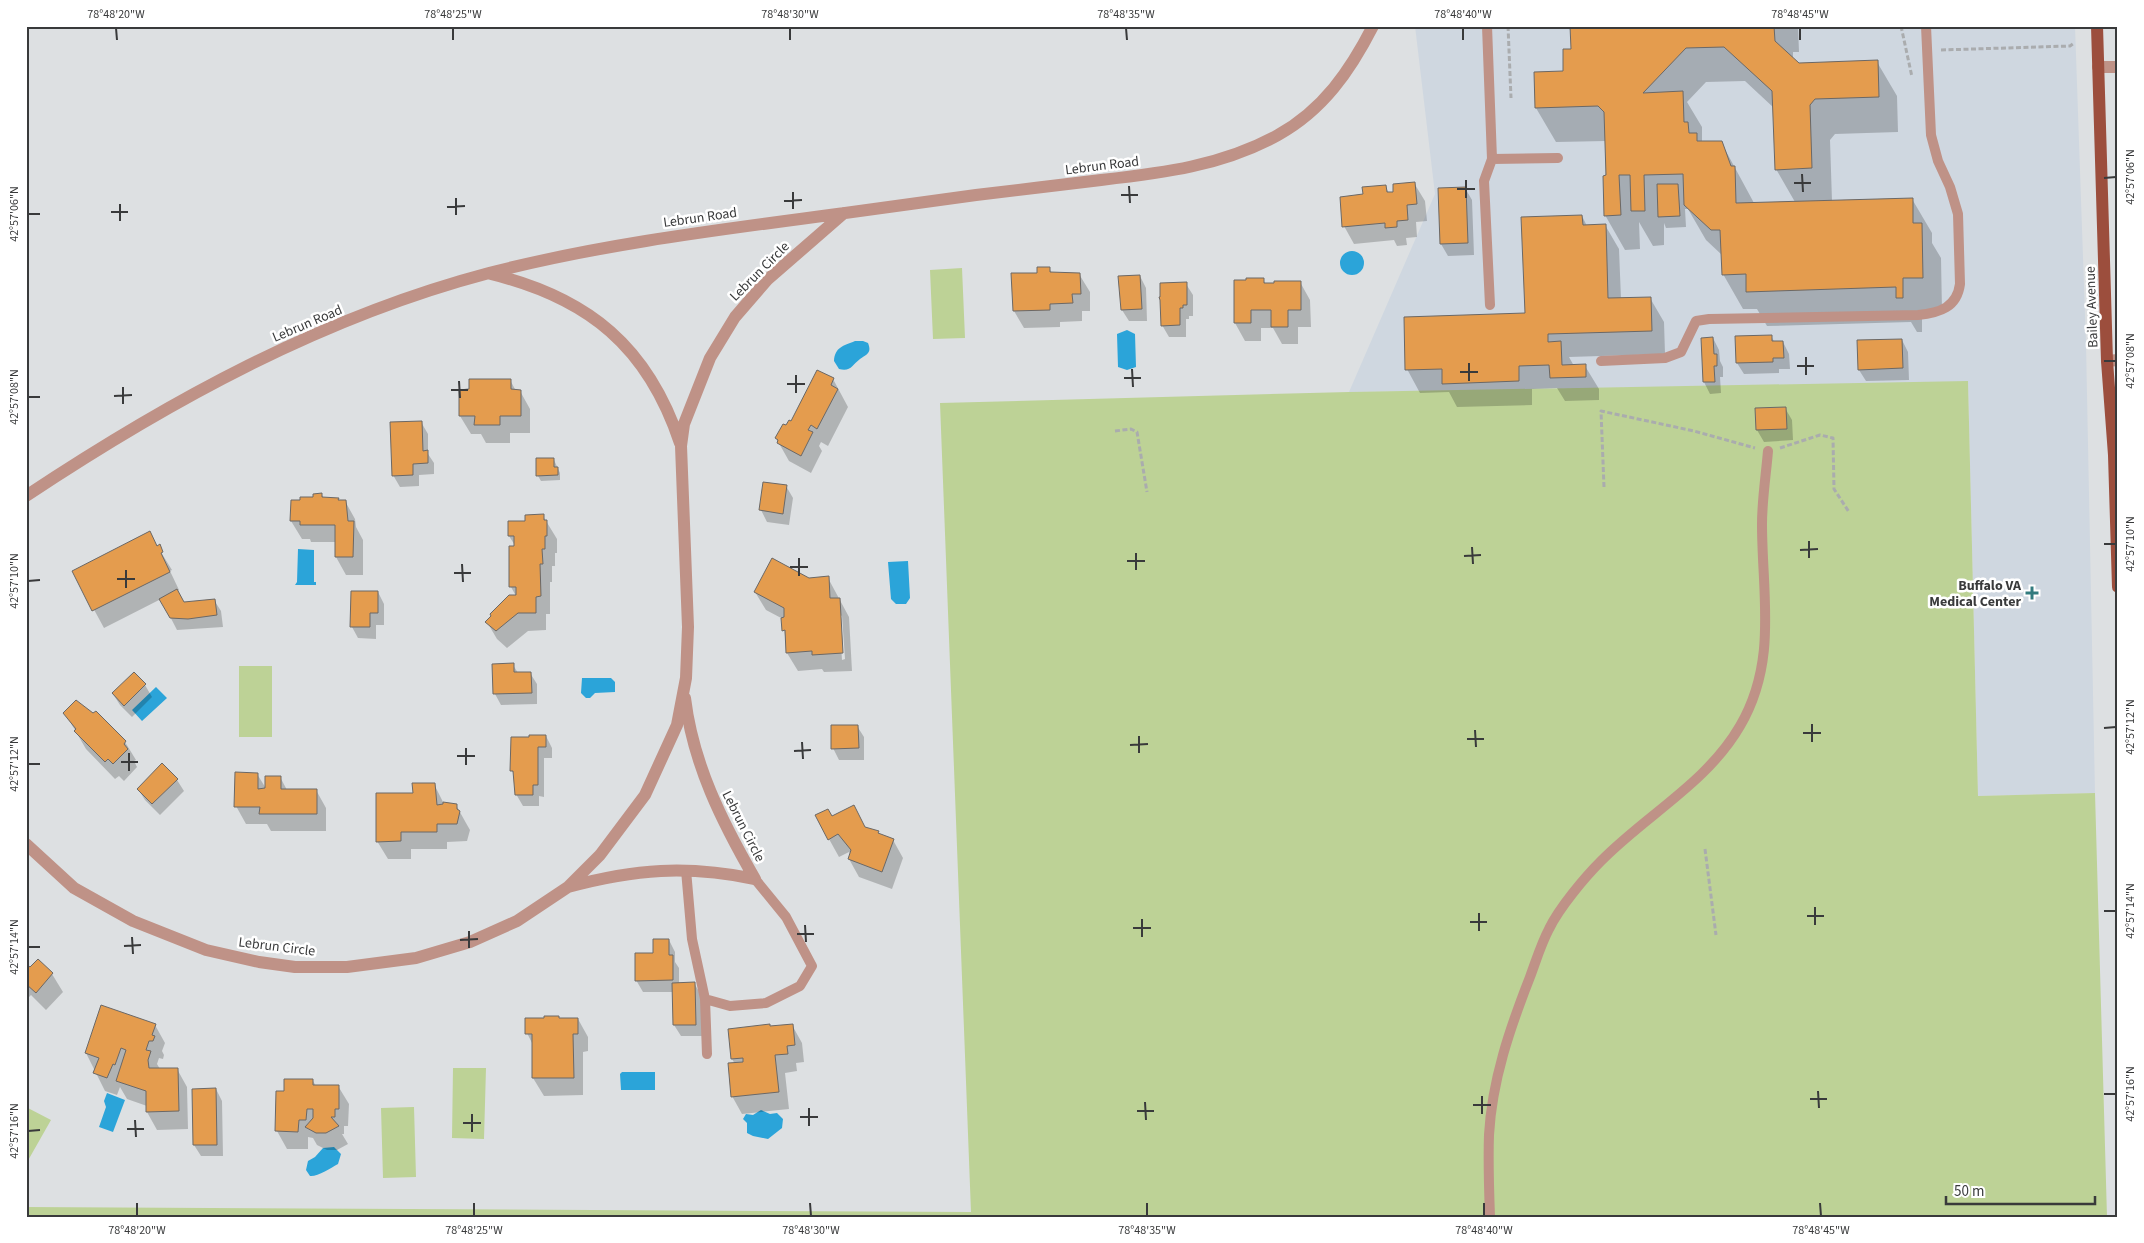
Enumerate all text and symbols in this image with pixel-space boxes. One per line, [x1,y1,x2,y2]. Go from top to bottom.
text: 78°48'20"W [87,6,145,23]
text: 78°48'25"W [424,6,482,23]
text: 78°48'30"W [761,6,819,23]
text: 78°48'35"W [1097,6,1155,23]
text: 78°48'40"W [1434,6,1492,23]
text: 78°48'45"W [1771,6,1829,23]
text: 42°57'06"N [2122,149,2139,205]
street label: Lebrun Road [1064,152,1140,180]
text: 42°57'06"N [6,186,23,242]
street label: Lebrun Road [662,203,738,233]
street label: Lebrun Circle [725,237,794,306]
street label: Bailey Avenue [2081,266,2103,348]
street label: Lebrun Road [269,300,346,348]
text: 42°57'08"N [2122,333,2139,389]
text: 42°57'08"N [6,369,23,425]
text: 42°57'10"N [2122,516,2139,572]
text: 42°57'10"N [6,553,23,609]
place label: Buffalo VA Medical Center [1929,576,2022,612]
marker: Buffalo VA Medical Center [2025,586,2039,600]
text: 42°57'12"N [2122,699,2139,755]
text: 42°57'12"N [6,736,23,792]
street label: Lebrun Circle [717,787,770,865]
text: 42°57'14"N [2122,883,2139,939]
text: 42°57'14"N [6,919,23,975]
street label: Lebrun Circle [237,932,317,962]
text: 42°57'16"N [2122,1066,2139,1122]
text: 42°57'16"N [6,1103,23,1159]
scale bar [1946,1173,2095,1205]
text: 50 m [1954,1181,1984,1202]
text: 78°48'20"W [108,1222,166,1239]
text: 78°48'25"W [445,1222,503,1239]
text: 78°48'30"W [782,1222,840,1239]
text: 78°48'35"W [1118,1222,1176,1239]
text: 78°48'40"W [1455,1222,1513,1239]
text: 78°48'45"W [1792,1222,1850,1239]

